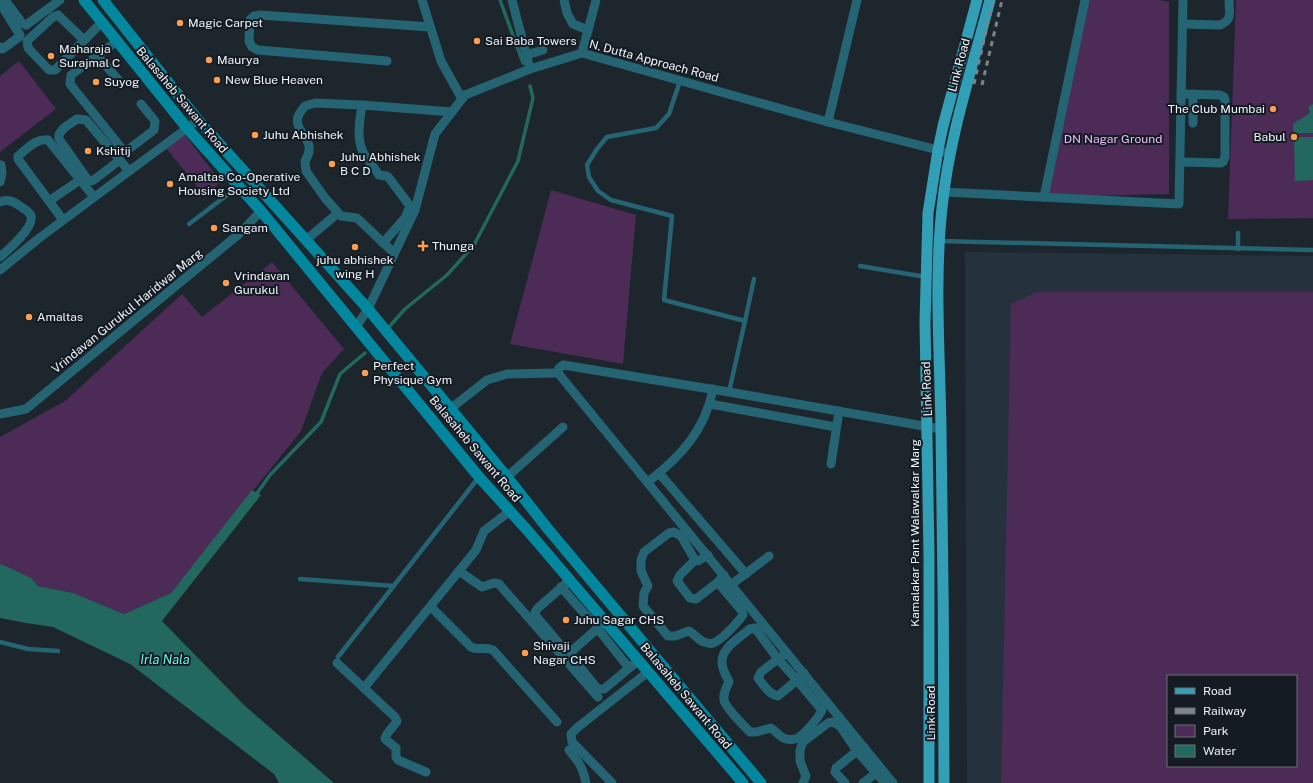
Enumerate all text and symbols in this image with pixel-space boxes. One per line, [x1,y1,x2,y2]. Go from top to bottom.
place label: Magic Carpet [188,16,263,30]
marker: Magic Carpet [175,18,185,28]
place label: Sai Baba Towers [485,34,577,48]
marker: Sai Baba Towers [472,36,482,46]
street label: N. Dutta Approach Road [588,37,720,85]
street label: Link Road [945,37,973,93]
place label: Maharaja Surajmal C [59,42,120,70]
street label: Balasaheb Sawant Road [133,44,231,156]
marker: Maharaja Surajmal C [46,51,56,61]
place label: Maurya [217,53,259,67]
marker: Maurya [204,55,214,65]
place label: New Blue Heaven [225,73,323,87]
place label: Suyog [104,75,140,89]
marker: New Blue Heaven [212,75,222,85]
marker: Suyog [91,77,101,87]
place label: The Club Mumbai [1168,102,1265,116]
marker: The Club Mumbai [1268,104,1278,114]
place label: Juhu Abhishek [263,128,344,142]
marker: Juhu Abhishek [250,130,260,140]
place label: Babul [1253,130,1286,144]
park label: DN Nagar Ground [1064,132,1162,146]
marker: Babul [1289,132,1299,142]
place label: Kshitij [96,144,131,158]
marker: Kshitij [83,146,93,156]
place label: Juhu Abhishek B C D [340,150,421,178]
marker: Juhu Abhishek B C D [327,159,337,169]
place label: Amaltas Co-Operative Housing Society Ltd [178,170,301,198]
marker: Amaltas Co-Operative Housing Society Ltd [165,179,175,189]
place label: Sangam [222,221,268,235]
marker: Sangam [209,223,219,233]
place label: Thunga [432,239,474,253]
marker: Thunga [417,240,429,252]
marker: juhu abhishek wing H [350,242,360,252]
street label: Vrindavan Gurukul Haridwar Marg [49,246,205,376]
place label: juhu abhishek wing H [315,253,394,281]
place label: Vrindavan Gurukul [234,269,290,297]
marker: Vrindavan Gurukul [221,278,231,288]
place label: Amaltas [37,310,83,324]
marker: Amaltas [24,312,34,322]
place label: Perfect Physique Gym [373,359,452,387]
street label: Link Road [919,361,935,417]
marker: Perfect Physique Gym [360,368,370,378]
street label: Balasaheb Sawant Road [426,393,524,505]
street label: Kamalakar Pant Walawalkar Marg [908,439,922,627]
place label: Juhu Sagar CHS [574,613,664,627]
marker: Juhu Sagar CHS [561,615,571,625]
place label: Shivaji Nagar CHS [533,639,596,667]
street label: Balasaheb Sawant Road [637,640,735,752]
marker: Shivaji Nagar CHS [520,648,530,658]
water label: Irla Nala [140,652,190,667]
legend [1167,675,1297,767]
text: Road [1203,684,1231,698]
street label: Link Road [924,686,938,740]
text: Railway [1203,704,1247,718]
text: Park [1203,724,1229,738]
text: Water [1203,744,1237,758]

